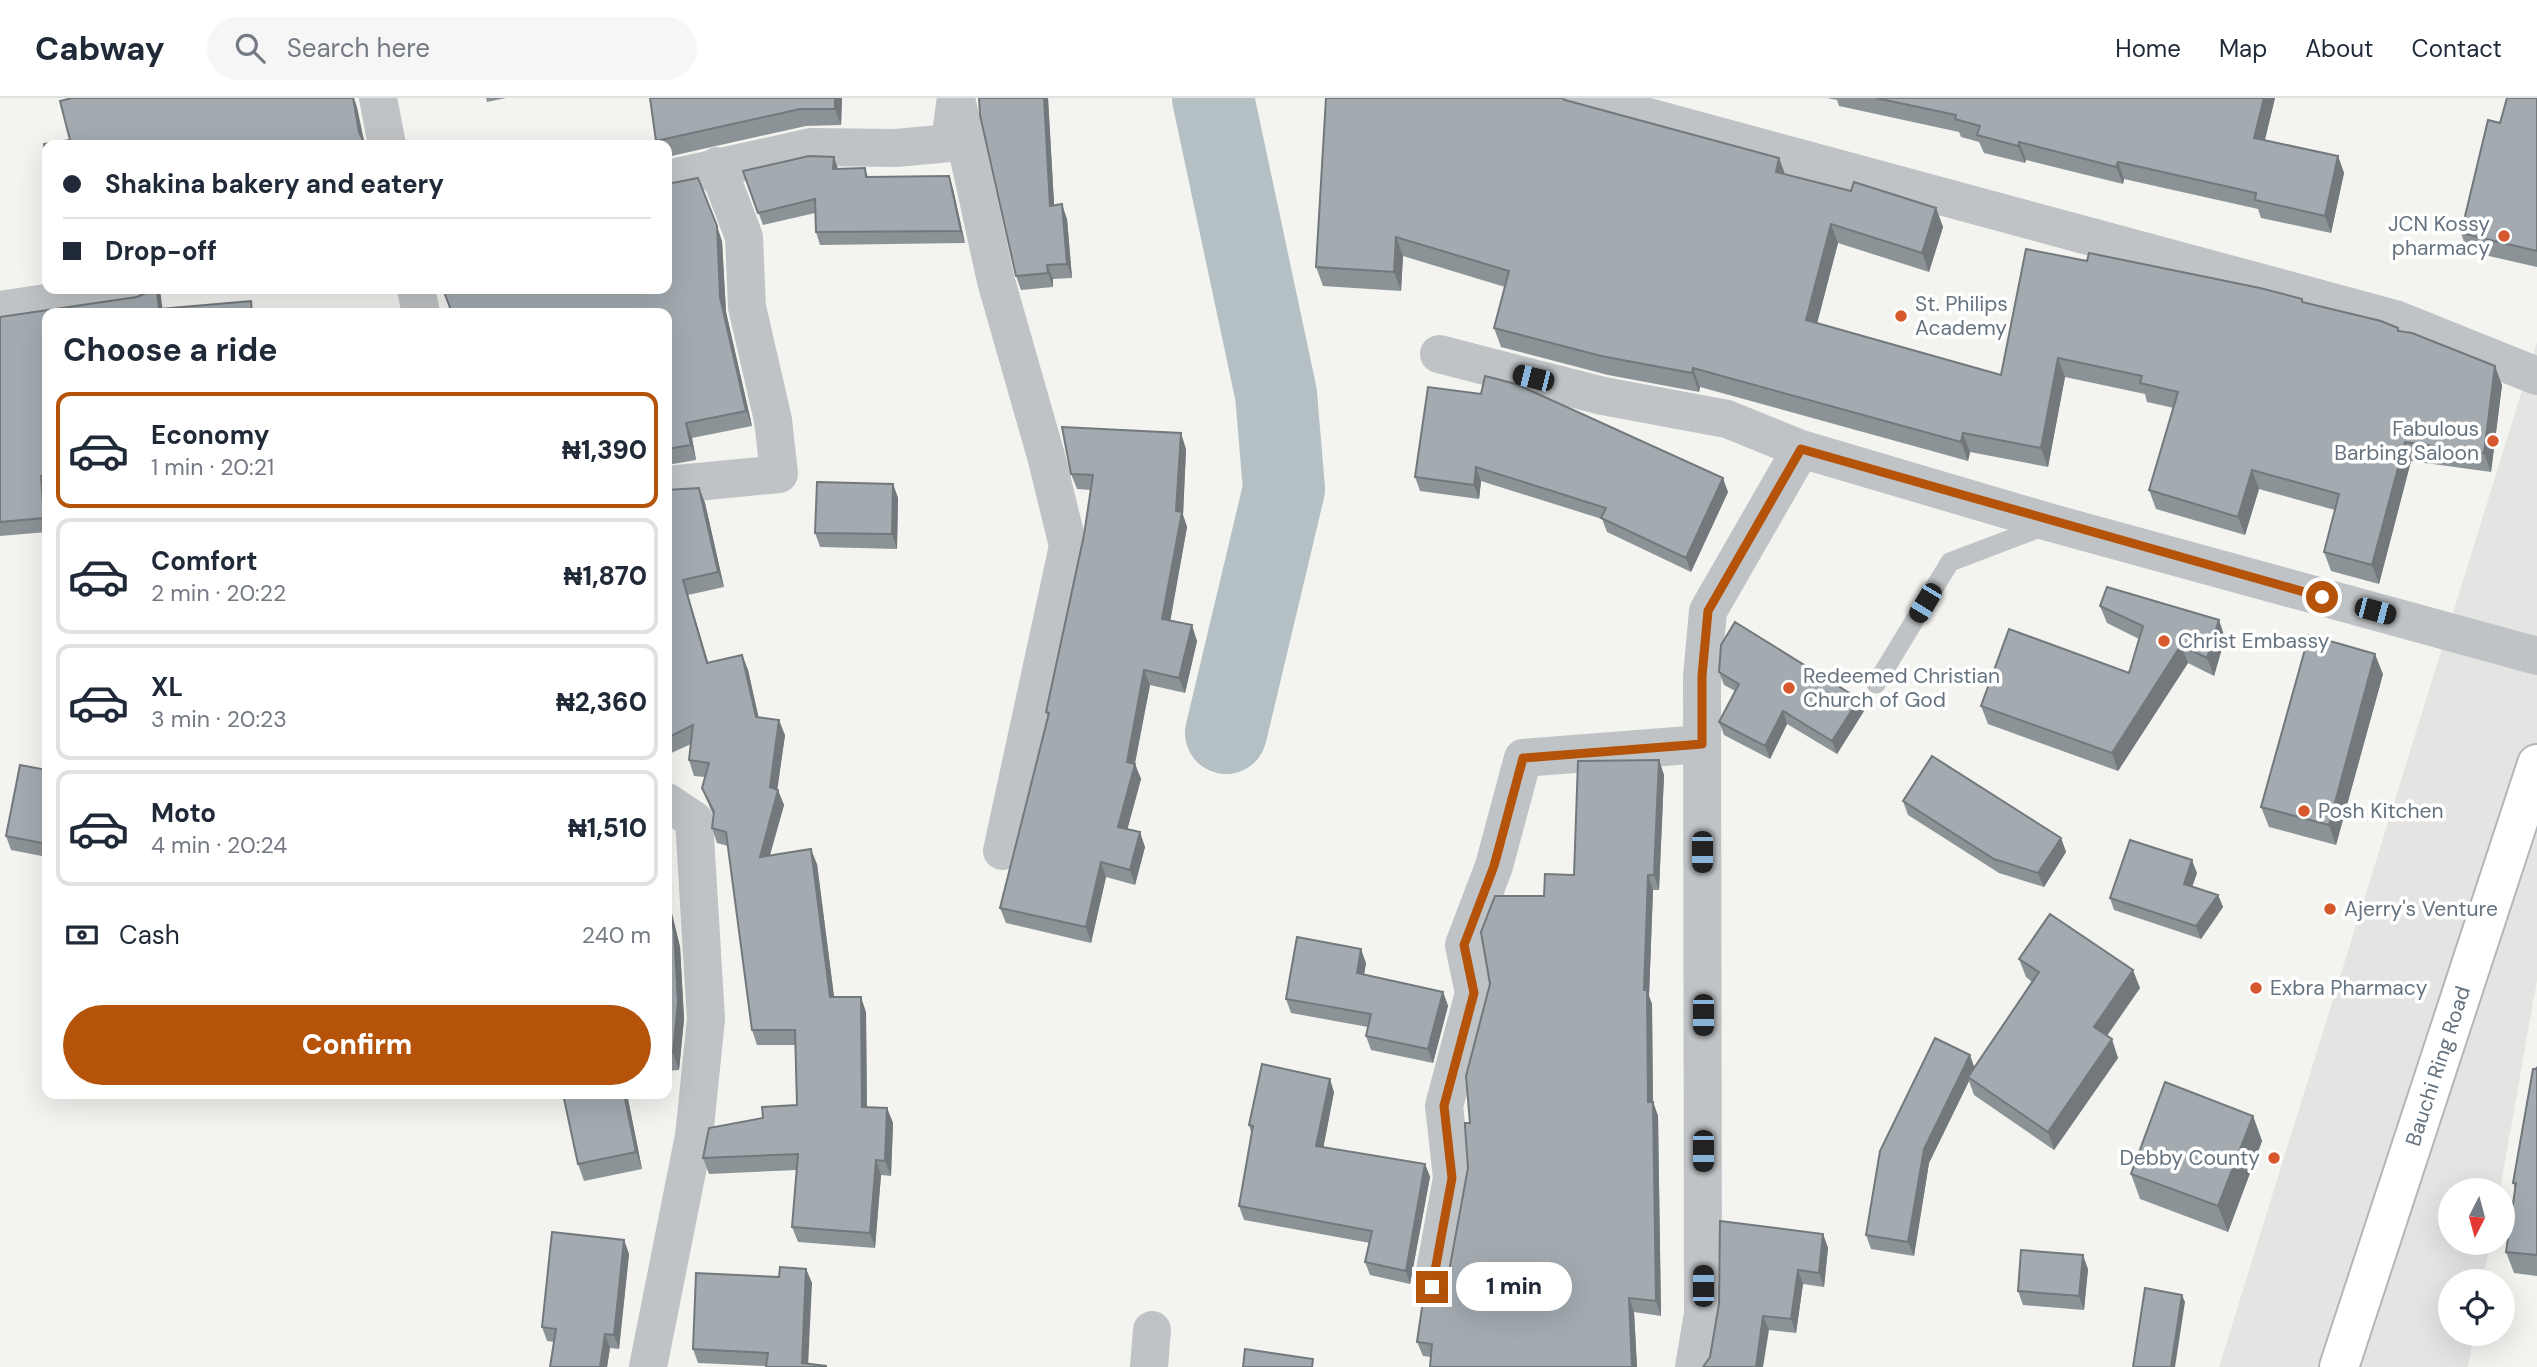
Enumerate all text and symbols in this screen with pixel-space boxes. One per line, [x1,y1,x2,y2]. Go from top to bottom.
search box [207,17,697,80]
text: Cabway [35,27,165,70]
icon: search [231,29,269,67]
text: Search here [287,31,430,65]
text: Home [2115,33,2181,64]
text: Map [2219,33,2267,64]
text: About [2305,33,2374,64]
text: Contact [2412,33,2502,64]
text: Shakina bakery and eatery [105,167,444,201]
place label: JCN Kossy pharmacy [2388,210,2490,262]
marker: JCN Kossy pharmacy [2496,228,2512,244]
text: Drop-off [105,234,217,268]
place label: St. Philips Academy [1915,290,2008,342]
marker: St. Philips Academy [1893,308,1909,324]
text: Choose a ride [63,329,278,371]
car [1511,363,1556,393]
place label: Fabulous Barbing Saloon [2334,415,2479,467]
text: Economy [151,418,269,452]
icon: car [67,419,130,482]
text: ₦1,390 [562,433,647,467]
marker: Fabulous Barbing Saloon [2485,433,2501,449]
text: 1 min · 20:21 [151,452,274,482]
text: Comfort [151,544,257,578]
icon: car [67,545,130,608]
text: ₦1,870 [564,559,647,593]
text: 2 min · 20:22 [151,578,286,608]
car [1906,580,1945,626]
route start [2306,581,2338,613]
car [2352,595,2399,627]
place label: Christ Embassy [2178,627,2330,655]
marker: Christ Embassy [2156,633,2172,649]
place label: Redeemed Christian Church of God [1803,662,2000,714]
text: XL [151,670,183,704]
icon: car [67,671,130,734]
marker: Redeemed Christian Church of God [1781,680,1797,696]
text: ₦2,360 [556,685,647,719]
text: 3 min · 20:23 [151,704,287,734]
text: Moto [151,796,216,830]
icon: car [67,797,130,860]
place label: Posh Kitchen [2318,797,2444,825]
marker: Posh Kitchen [2296,803,2312,819]
text: ₦1,510 [568,811,647,845]
text: 4 min · 20:24 [151,830,287,860]
car [1692,831,1713,873]
place label: Ajerry's Venture [2344,895,2498,923]
marker: Ajerry's Venture [2322,901,2338,917]
icon: cash [63,916,101,954]
text: Cash [119,918,180,952]
text: 240 m [582,920,651,950]
place label: Exbra Pharmacy [2270,974,2428,1002]
marker: Exbra Pharmacy [2248,980,2264,996]
street label: Bauchi Ring Road [2399,982,2477,1150]
car [1693,994,1714,1036]
button: Confirm [63,1005,651,1085]
car [1693,1130,1714,1172]
place label: Debby County [2119,1144,2260,1172]
marker: Debby County [2266,1150,2282,1166]
north arrow [2438,1178,2515,1255]
map controls [2438,1178,2515,1346]
callout: 1 min [1456,1262,1572,1312]
car [1693,1265,1714,1307]
button: locate [2438,1269,2515,1346]
route end [1416,1271,1448,1303]
text: 1 min [1486,1271,1542,1301]

